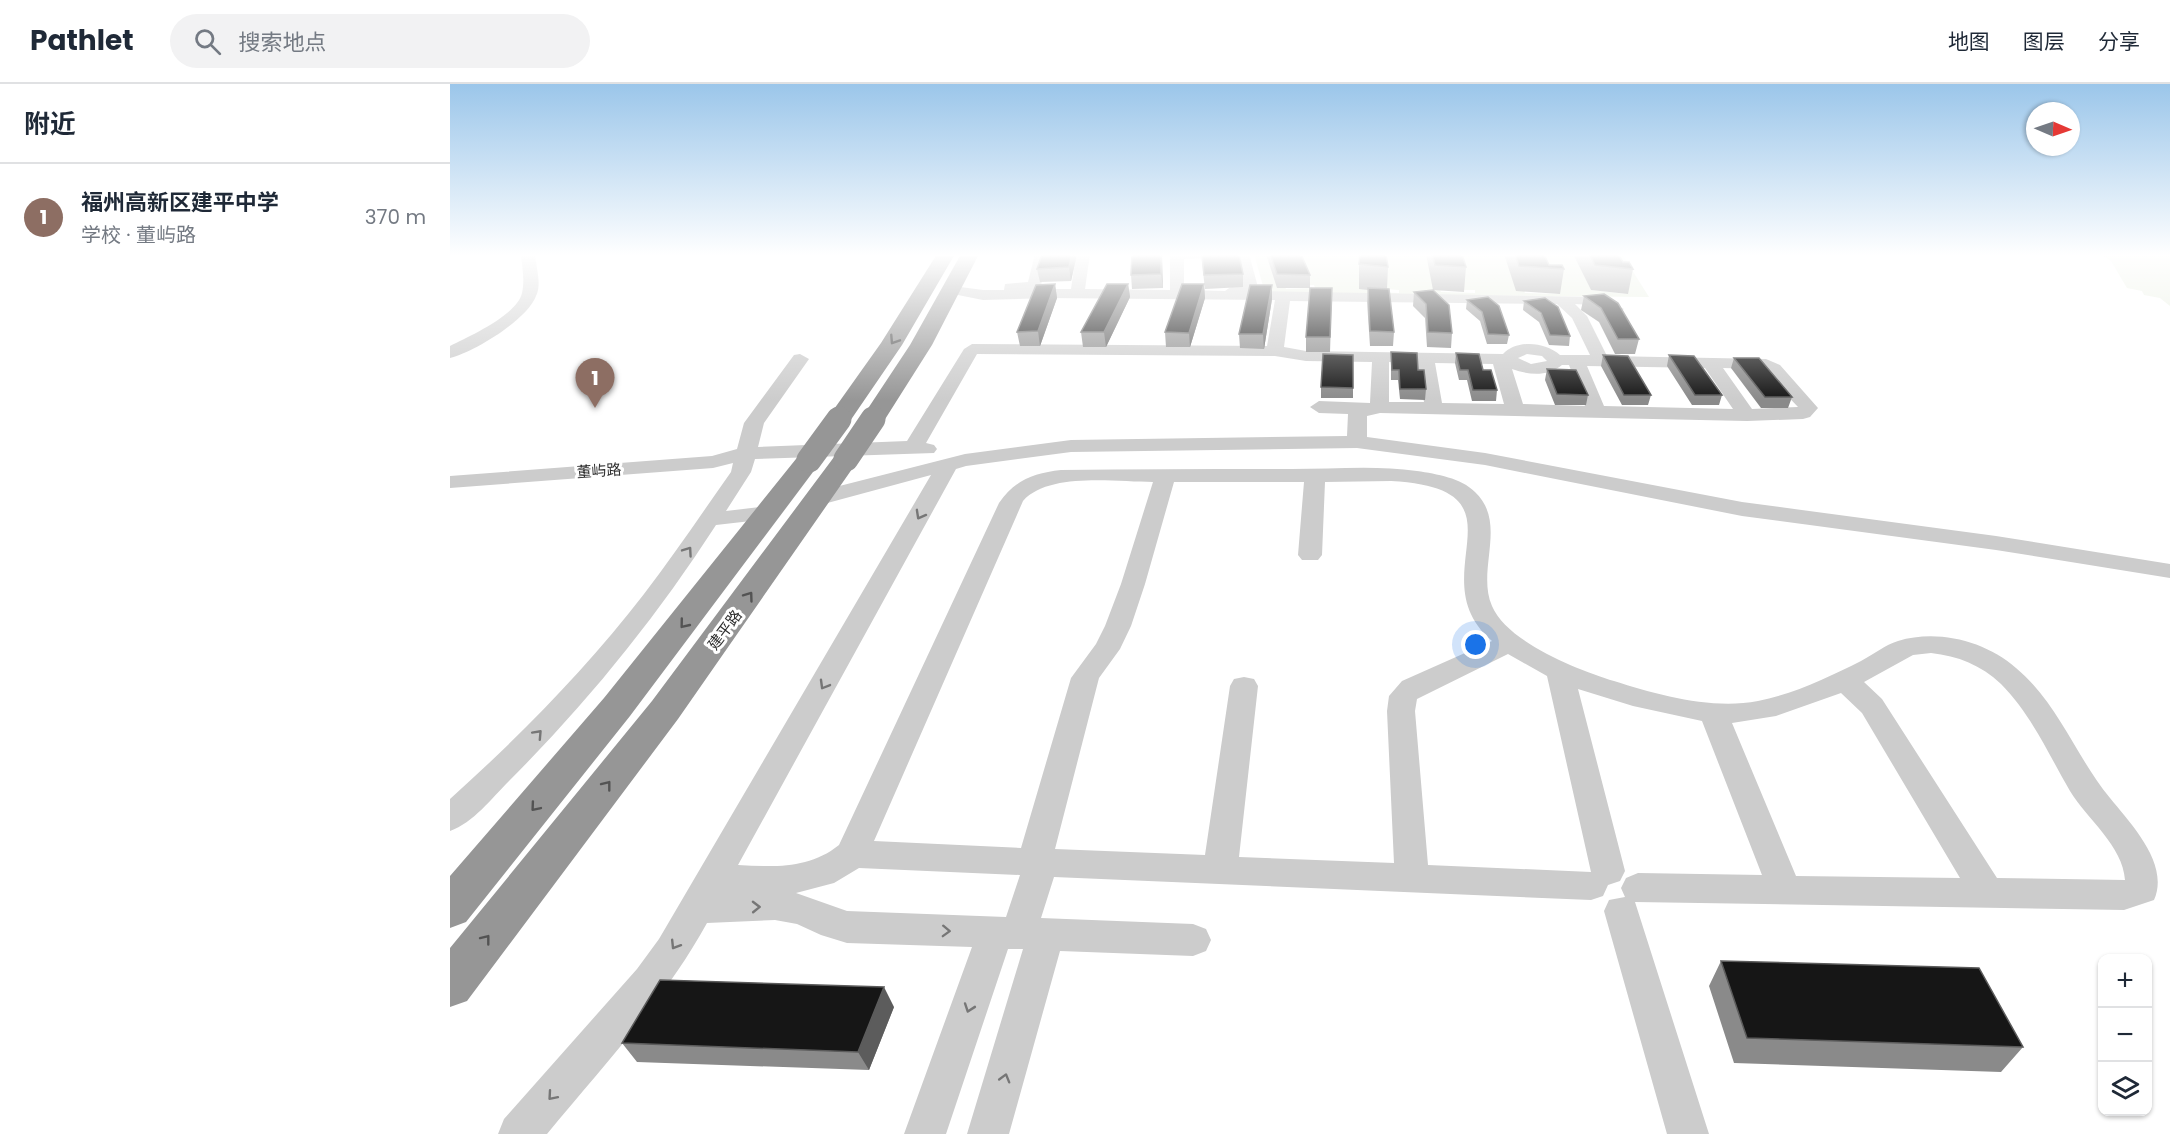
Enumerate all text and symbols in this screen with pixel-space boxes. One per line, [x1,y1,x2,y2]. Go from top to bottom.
search box [170,14,590,68]
text: Pathlet [30,21,134,60]
icon: search [191,25,224,58]
text: 搜索地点 [239,27,327,58]
text: 地图 [1948,27,1990,56]
text: 图层 [2023,27,2065,56]
text: 分享 [2098,27,2140,56]
north arrow [2026,102,2080,156]
text: 附近 [24,106,76,142]
text: 福州高新区建平中学 [81,187,279,218]
text: 1 [40,203,47,231]
text: 370 m [365,203,426,231]
text: 学校 · 董屿路 [81,221,196,249]
one-way arrow [890,333,901,344]
pin: 1 [576,358,614,408]
street label: 董屿路 [576,458,622,483]
one-way arrow [916,509,927,519]
one-way arrow [681,547,692,558]
one-way arrow [742,592,753,603]
street label: 建平路 [703,605,747,654]
one-way arrow [681,617,692,628]
your location [1461,630,1490,659]
one-way arrow [820,679,832,689]
one-way arrow [530,730,541,741]
one-way arrow [600,781,611,792]
one-way arrow [531,800,542,811]
one-way arrow [751,901,760,913]
one-way arrow [942,924,951,937]
one-way arrow [479,935,490,946]
one-way arrow [671,939,683,949]
map controls [2098,954,2152,1116]
button: + [2098,954,2152,1008]
one-way arrow [963,1002,976,1013]
button: − [2098,1008,2152,1062]
button: layers [2098,1062,2152,1116]
one-way arrow [998,1073,1010,1084]
one-way arrow [548,1089,559,1100]

